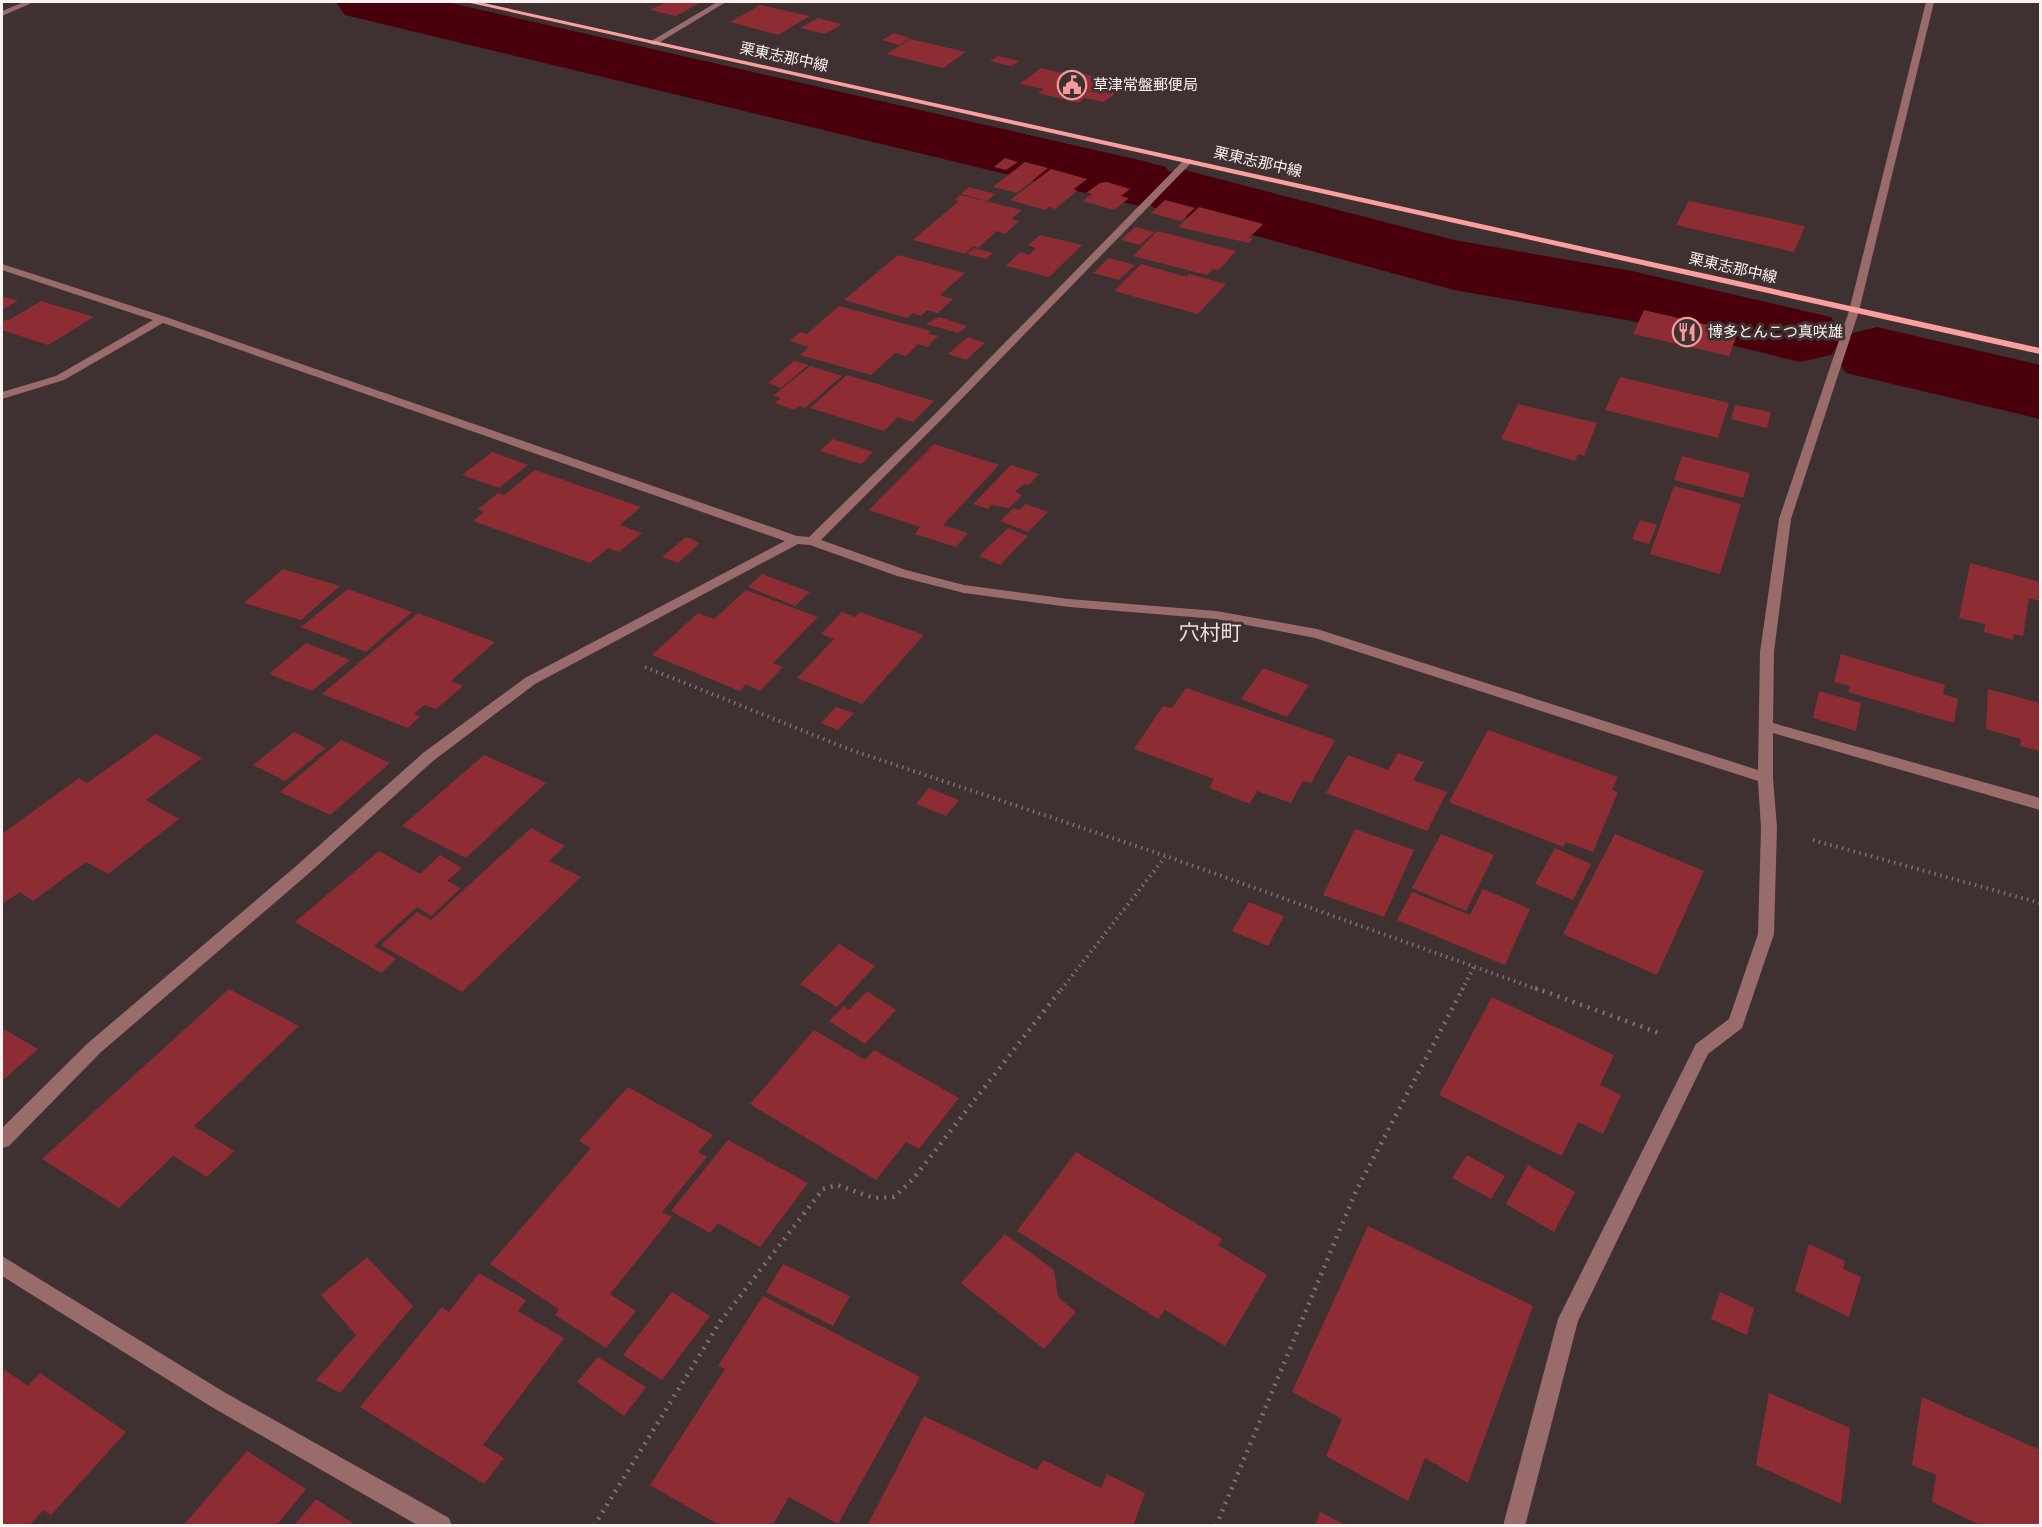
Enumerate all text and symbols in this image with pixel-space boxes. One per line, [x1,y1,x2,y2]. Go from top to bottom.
street label: 栗東志那中線 [738,38,830,76]
public building icon: 草津常盤郵便局 [1056,69,1088,101]
place label: 草津常盤郵便局 [1093,75,1198,95]
street label: 栗東志那中線 [1212,142,1304,182]
street label: 栗東志那中線 [1687,248,1779,288]
restaurant icon: 博多とんこつ真咲雄 [1671,316,1703,348]
place label: 博多とんこつ真咲雄 [1708,322,1843,342]
district label: 穴村町 [1179,619,1242,647]

